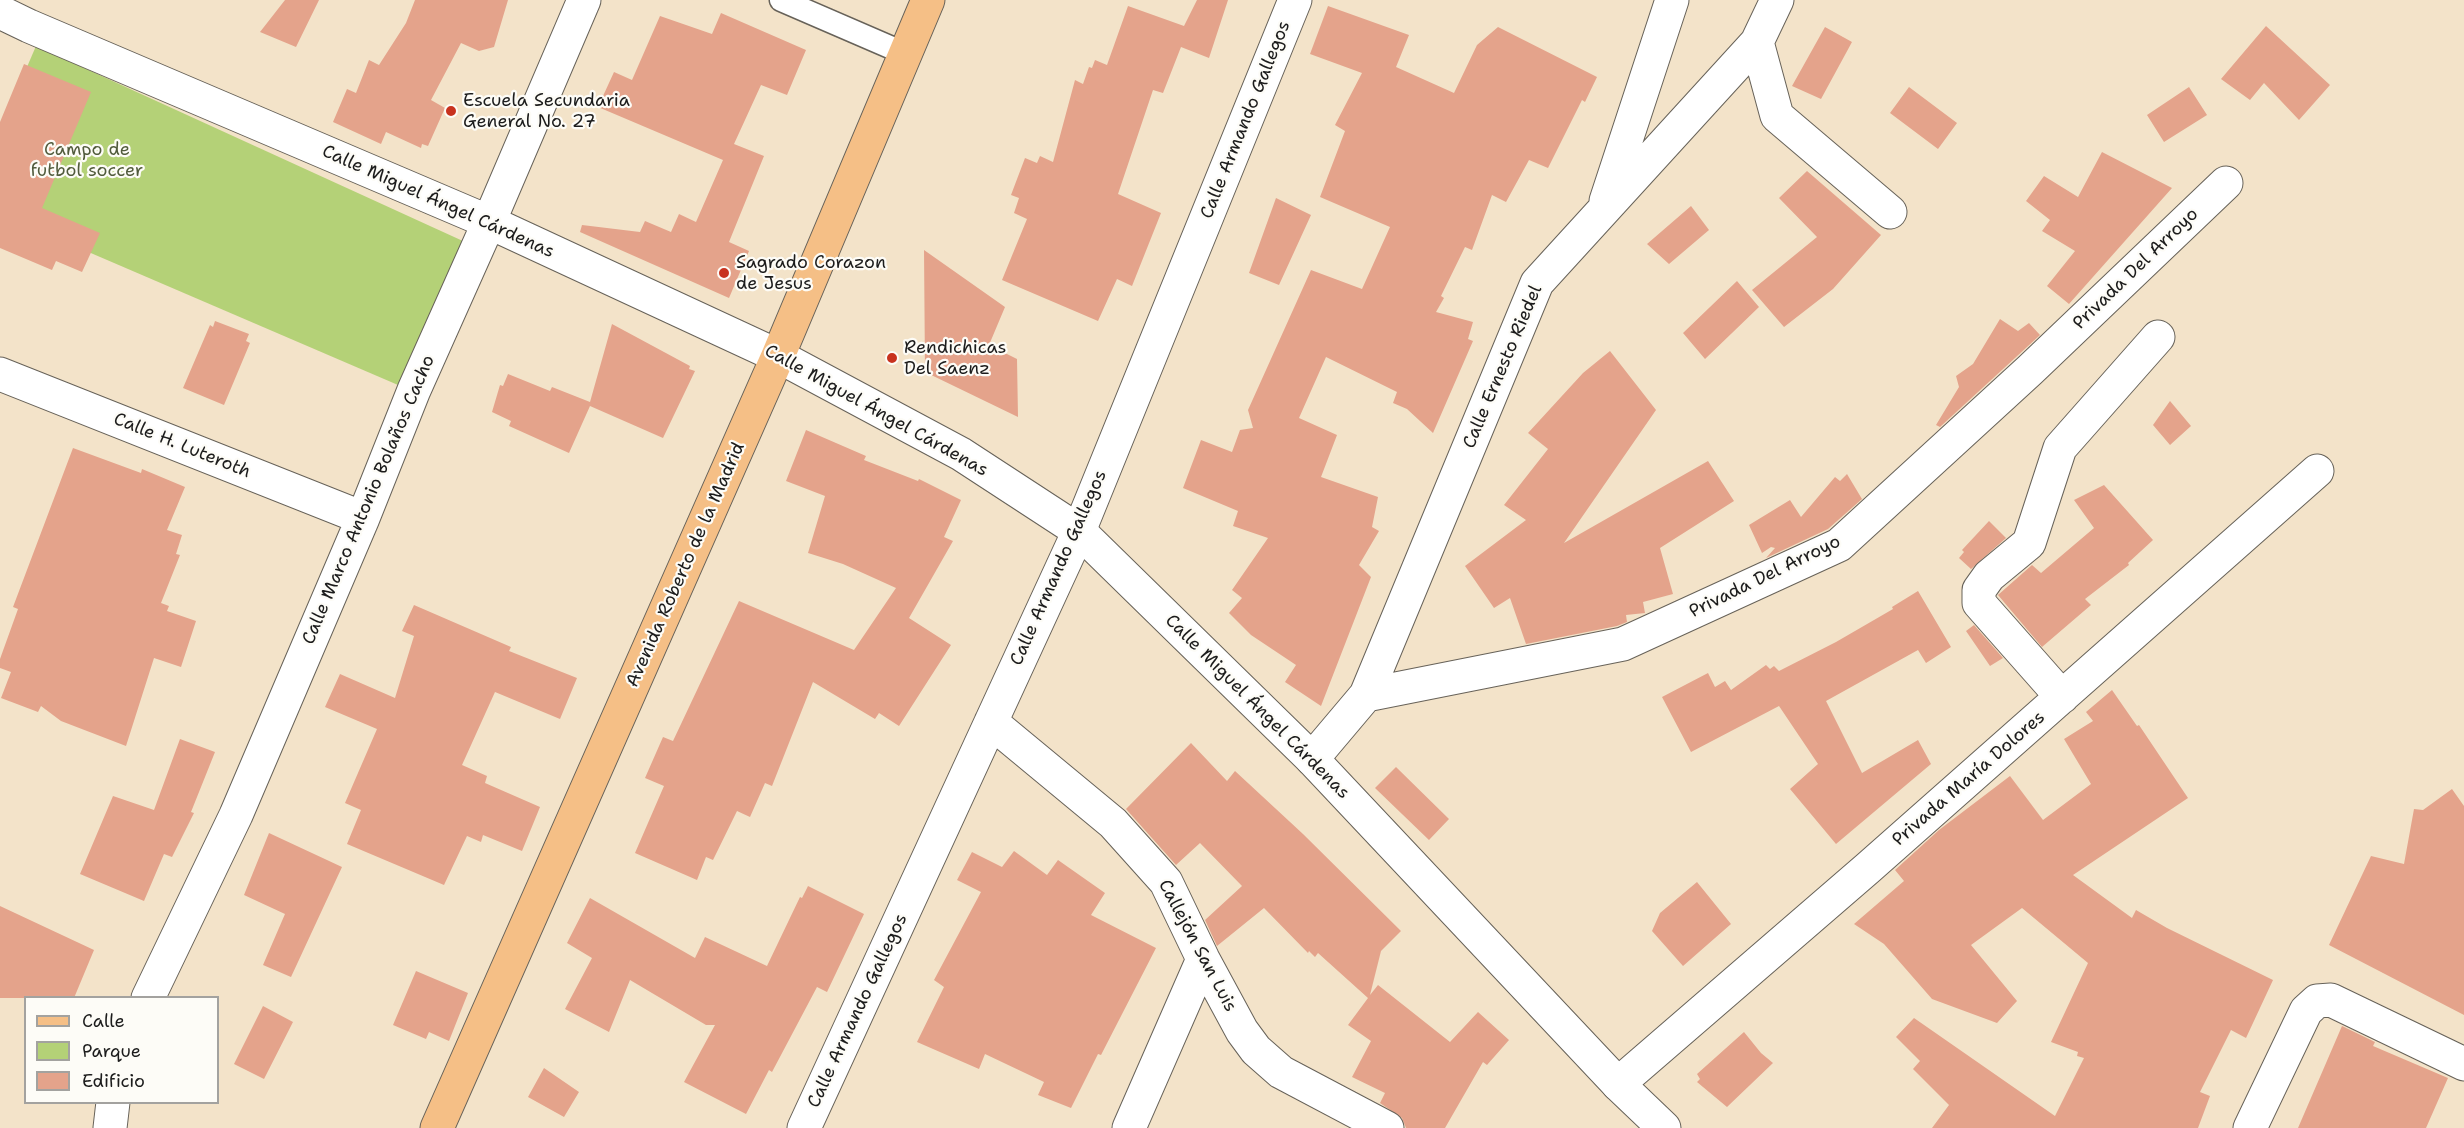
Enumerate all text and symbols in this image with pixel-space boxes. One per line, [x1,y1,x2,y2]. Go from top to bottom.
street label: Calle Armando Gallegos [1196,18,1296,222]
place label: Escuela Secundaria General No. 27 [463,90,630,132]
marker: Escuela Secundaria General No. 27 [444,104,458,118]
park label: Campo de futbol soccer [31,139,143,182]
street label: Calle Miguel Ángel Cárdenas [318,141,558,263]
street label: Privada Del Arroyo [2069,204,2203,334]
place label: Sagrado Corazon de Jesus [736,252,886,294]
marker: Sagrado Corazon de Jesus [717,266,731,280]
street label: Calle Ernesto Riedel [1459,282,1547,452]
place label: Rendichicas Del Saenz [904,337,1007,380]
street label: Calle Miguel Ángel Cárdenas [761,340,991,482]
marker: Rendichicas Del Saenz [885,351,899,365]
street label: Calle Marco Antonio Bolaños Cacho [298,352,440,648]
street label: Calle H. Luteroth [110,409,254,483]
street label: Avenida Roberto de la Madrid [622,439,750,691]
street label: Calle Armando Gallegos [1006,467,1112,669]
street label: Privada Del Arroyo [1686,531,1844,623]
street label: Calle Miguel Ángel Cárdenas [1160,610,1354,804]
street label: Privada María Dolores [1888,707,2050,851]
street label: Callejón San Luis [1153,876,1241,1016]
street label: Calle Armando Gallegos [804,911,912,1111]
legend [24,996,219,1104]
text: Calle [82,1009,125,1033]
text: Parque [82,1039,141,1063]
text: Edificio [82,1069,145,1093]

